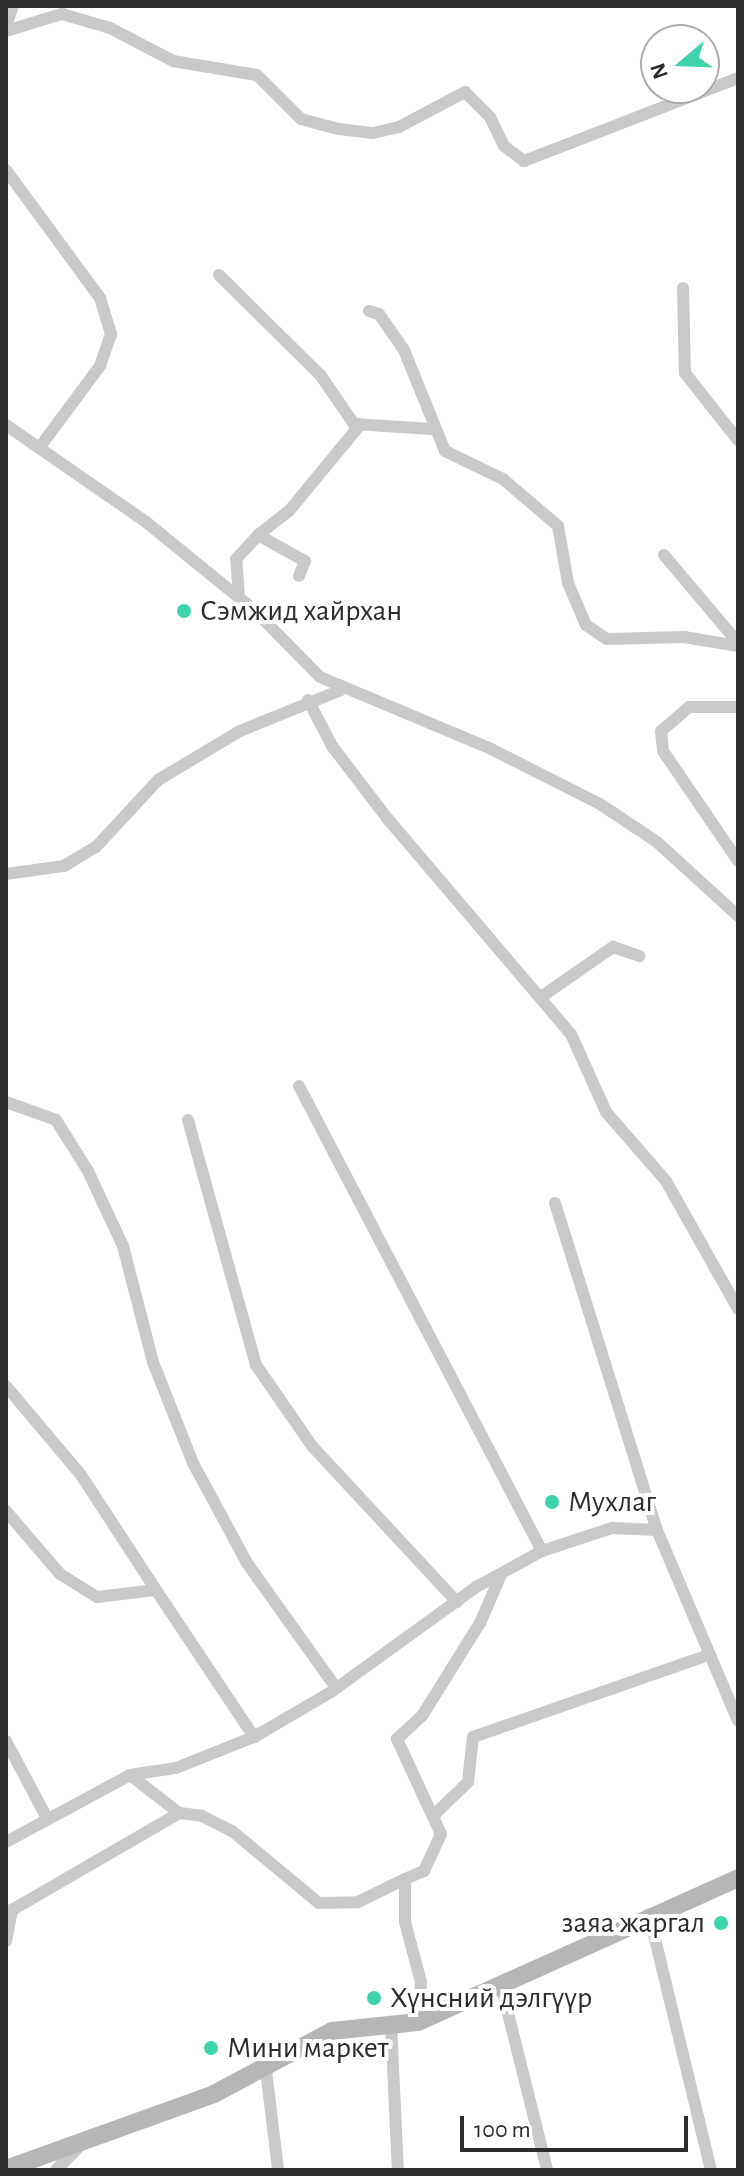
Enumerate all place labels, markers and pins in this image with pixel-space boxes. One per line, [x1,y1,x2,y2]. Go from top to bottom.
place label: Сэмжид хайрхан [200,593,402,629]
marker: Сэмжид хайрхан [175,602,193,620]
place label: Мухлаг [568,1484,656,1520]
marker: Мухлаг [543,1493,561,1511]
place label: заяа жаргал [562,1905,705,1941]
marker: заяа жаргал [712,1914,730,1932]
place label: Хүнсний дэлгүүр [390,1980,592,2016]
marker: Хүнсний дэлгүүр [365,1989,383,2007]
place label: Мини маркет [227,2030,388,2066]
marker: Мини маркет [202,2039,220,2057]

